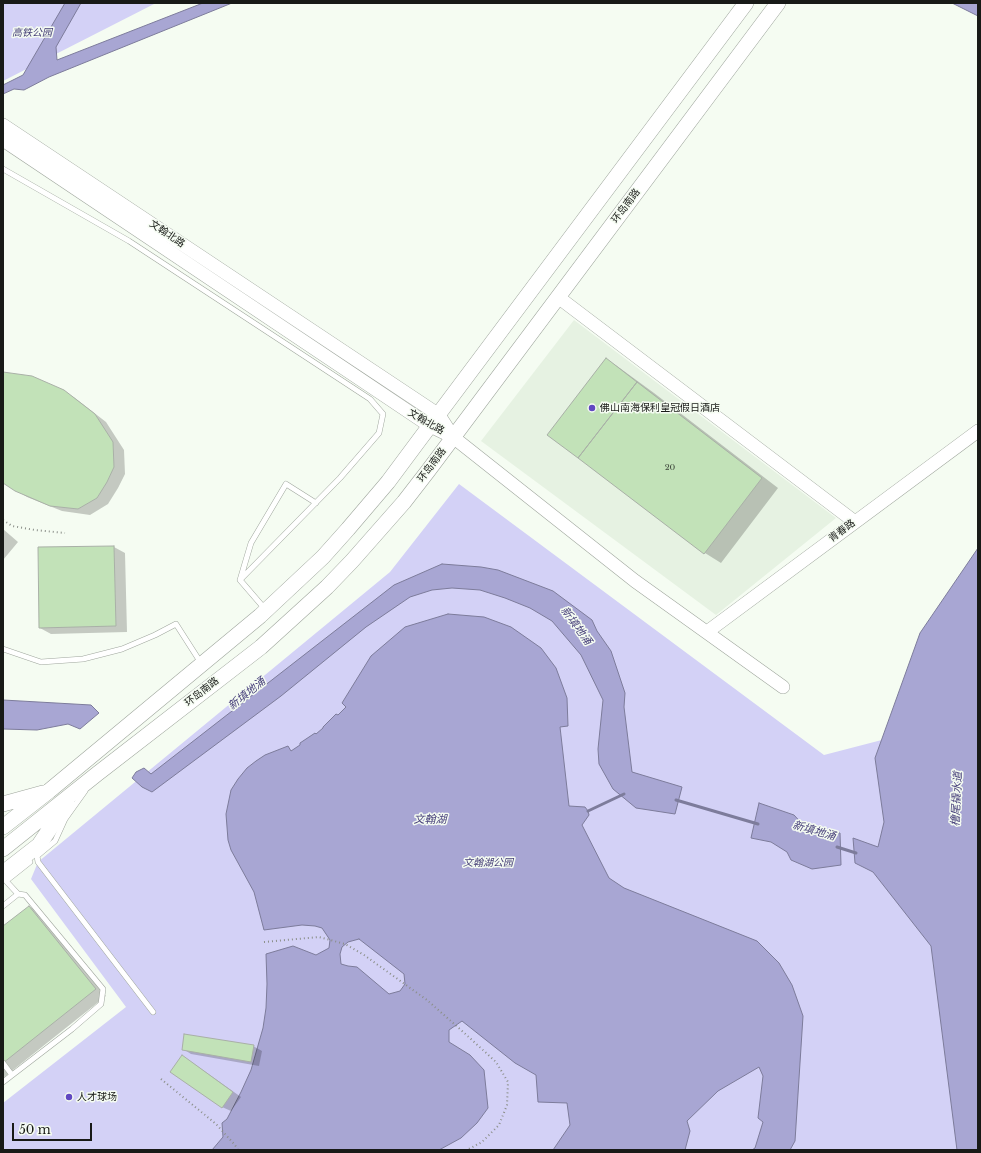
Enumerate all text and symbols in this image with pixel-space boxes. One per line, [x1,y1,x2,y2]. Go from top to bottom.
park label: 高铁公园 [12,27,52,39]
street label: 环岛南路 [609,186,643,226]
street label: 文翰北路 [147,218,187,250]
place label: 佛山南海保利皇冠假日酒店 [600,402,720,414]
marker: 佛山南海保利皇冠假日酒店 [587,403,597,413]
street label: 文翰北路 [406,407,446,437]
street label: 环岛南路 [415,445,449,485]
house number: 20 [665,463,675,473]
street label: 青春路 [826,517,858,545]
water label: 新填地涌 [558,604,594,648]
street label: 环岛南路 [183,675,221,709]
water label: 新填地涌 [226,675,268,713]
water label: 橹尾撬水道 [949,771,965,827]
water label: 文翰湖 [414,813,446,827]
water label: 新填地涌 [791,819,837,843]
park label: 文翰湖公园 [463,857,513,869]
place label: 人才球场 [77,1091,117,1103]
marker: 人才球场 [64,1092,74,1102]
scale bar [14,1115,94,1141]
text: 50 m [19,1122,51,1137]

